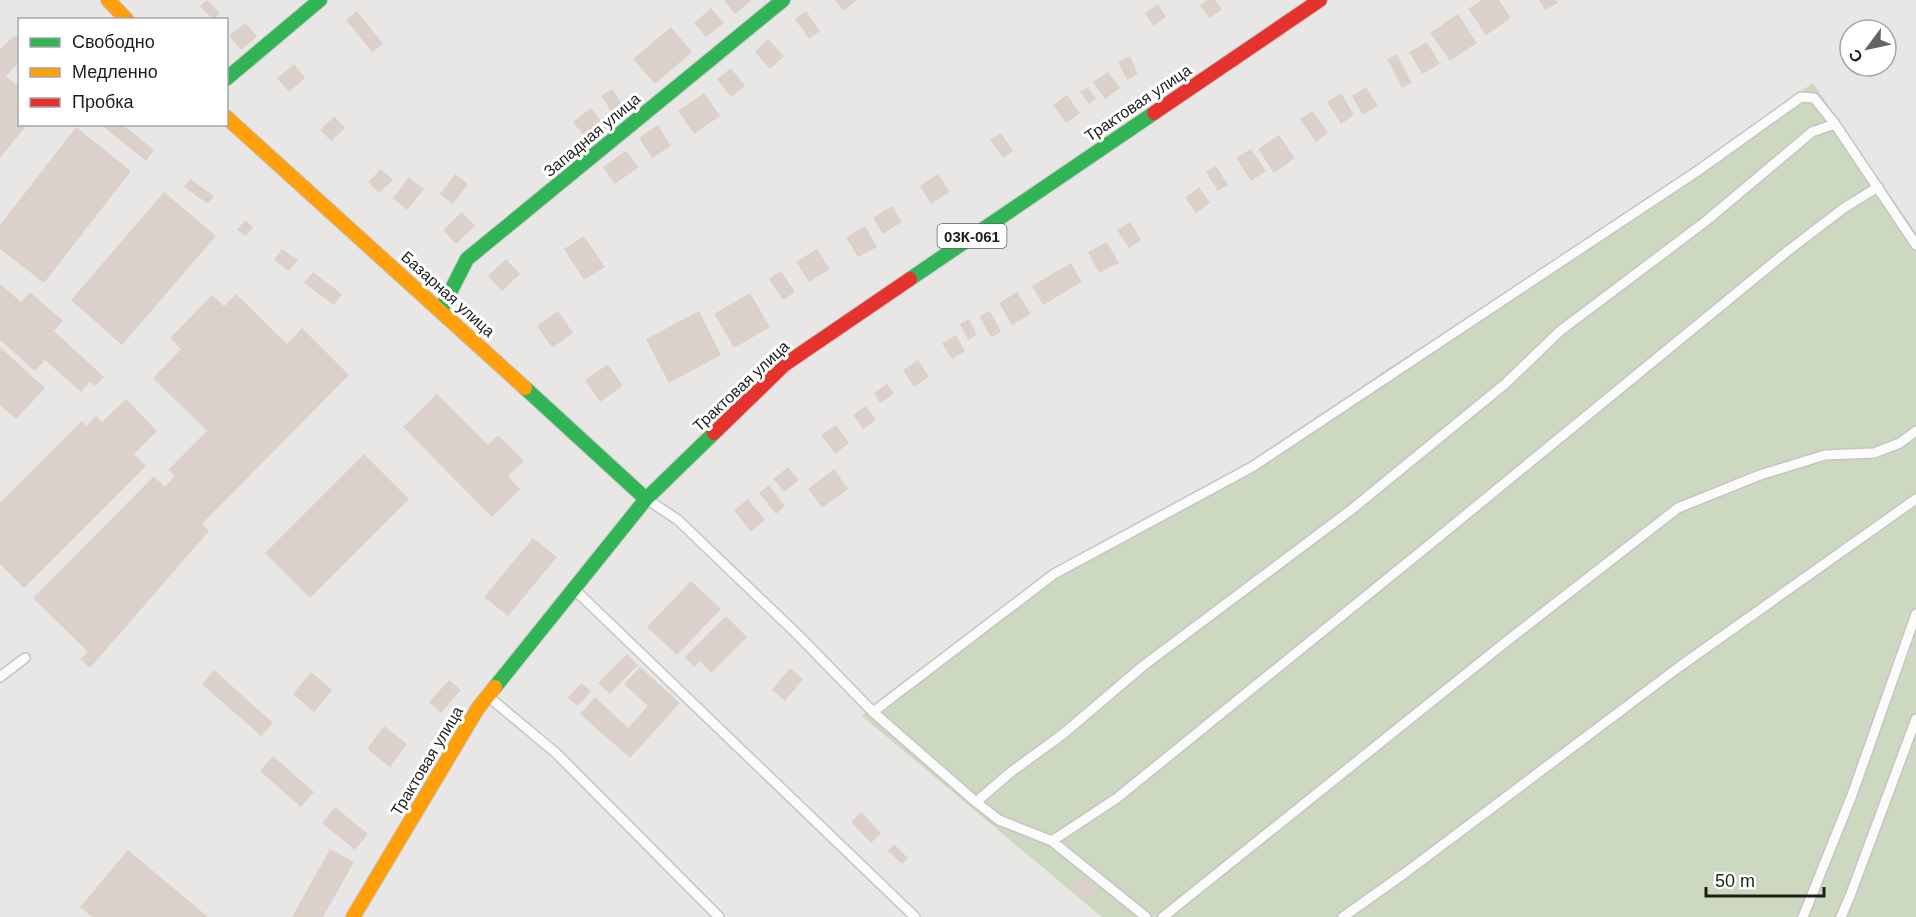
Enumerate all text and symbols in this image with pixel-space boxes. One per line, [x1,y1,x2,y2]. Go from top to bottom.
legend [18,18,228,126]
north arrow [1838,18,1898,78]
text: Свободно [72,32,155,52]
text: С [1845,46,1866,65]
street label: Трактовая улица [1082,61,1194,145]
text: Медленно [72,62,158,82]
street label: Западная улица [540,90,644,180]
text: Пробка [72,92,135,112]
road number: 03К-061 [938,224,1006,248]
street label: Базарная улица [398,248,498,340]
street label: Трактовая улица [690,337,792,435]
street label: Трактовая улица [388,703,466,819]
scale bar [1706,860,1824,898]
text: 50 m [1715,871,1755,891]

